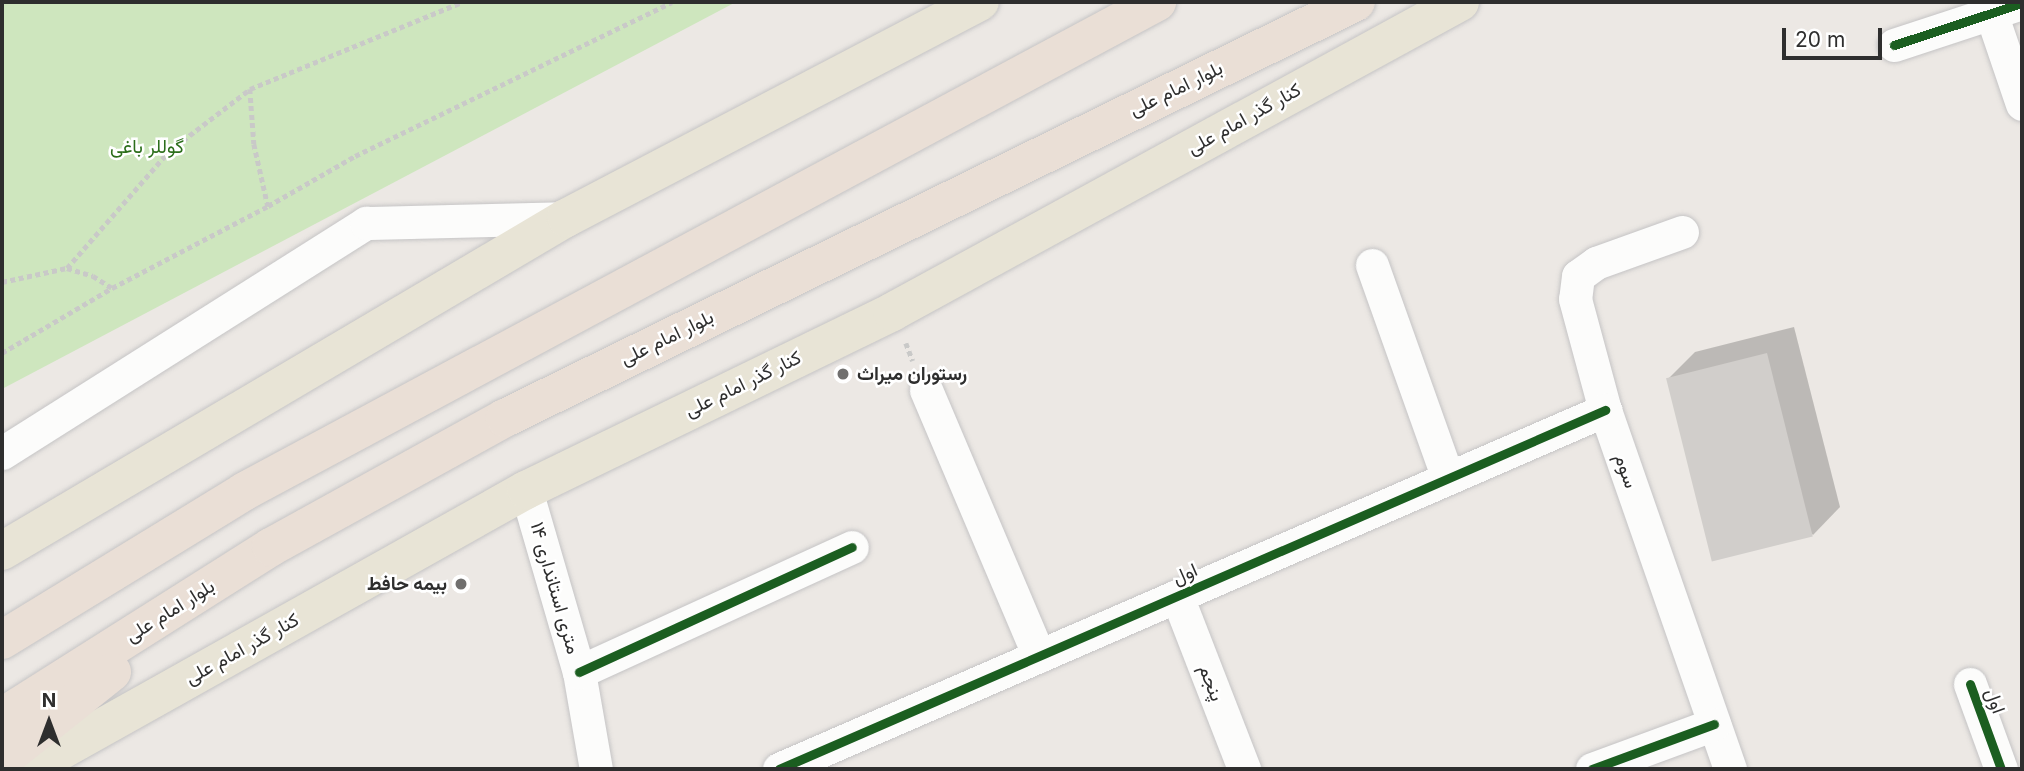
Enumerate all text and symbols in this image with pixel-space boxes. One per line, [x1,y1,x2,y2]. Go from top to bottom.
scale bar [1786,14,1886,58]
text: 20 m [1795,27,1845,52]
street label: بلوار امام علی [1126,57,1226,121]
street label: کنار گذر امام علی [1183,78,1305,160]
park label: گوللر باغی [110,136,184,158]
street label: بلوار امام علی [617,306,717,370]
street label: کنار گذر امام علی [681,346,805,422]
place label: رستوران میراث [857,363,967,385]
marker: رستوران میراث [835,366,851,382]
street label: سوم [1610,451,1642,491]
street label: ۱۴ متری استانداری [525,519,585,657]
street label: اول [1169,559,1201,589]
place label: بیمه حافط [367,573,447,595]
street label: بلوار امام علی [121,575,219,647]
marker: بیمه حافط [453,576,469,592]
street label: کنار گذر امام علی [181,608,303,690]
street label: پنجم [1194,661,1228,705]
street label: اول [1980,685,2010,717]
north arrow [14,687,84,757]
text: N [42,689,56,712]

